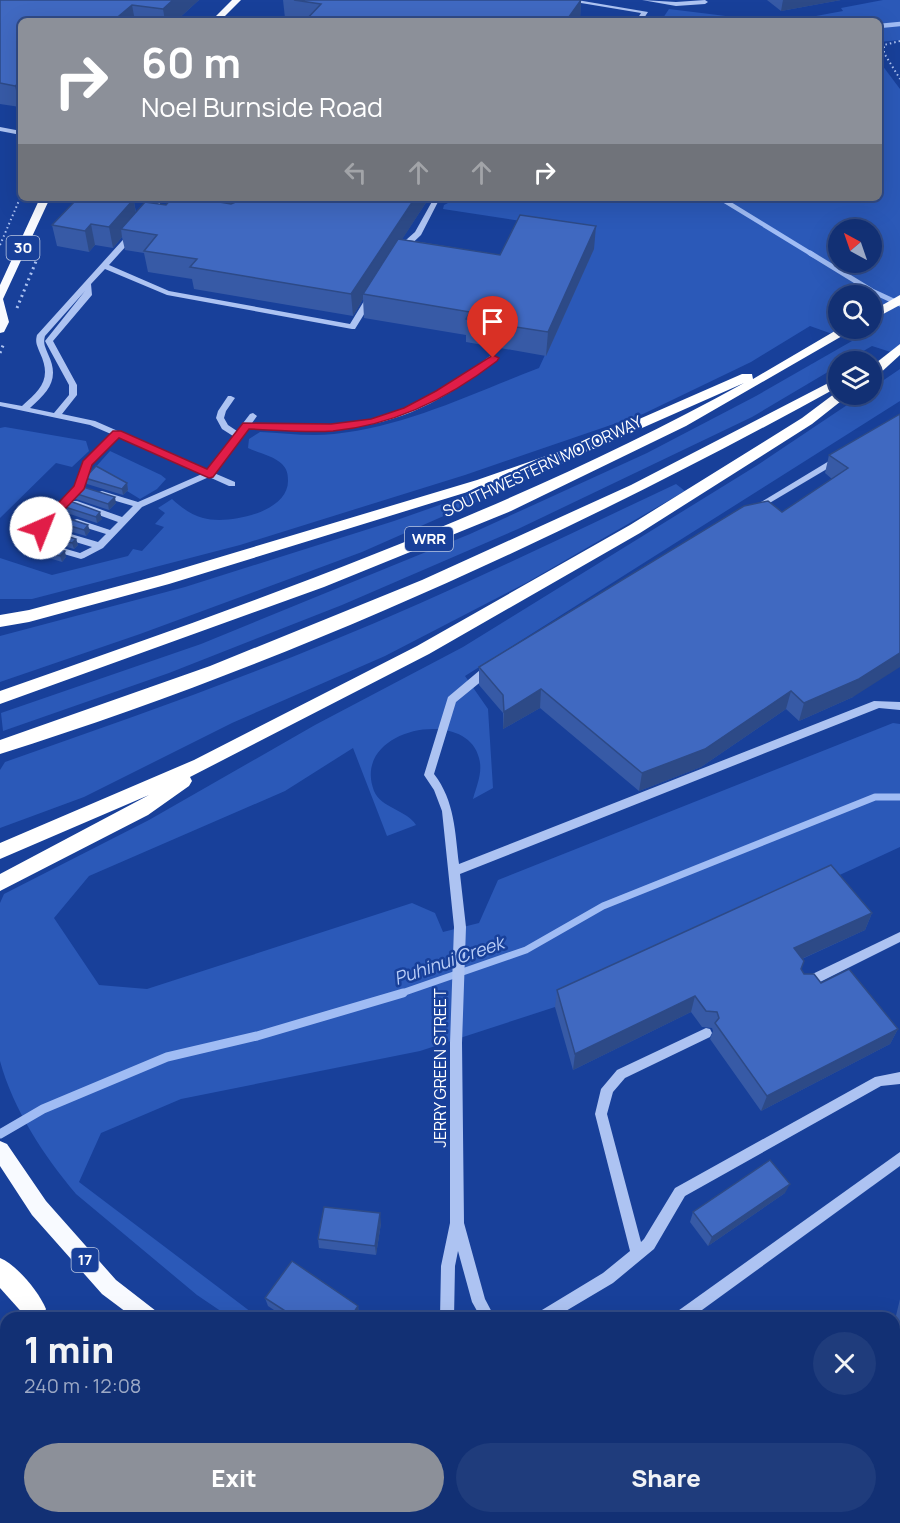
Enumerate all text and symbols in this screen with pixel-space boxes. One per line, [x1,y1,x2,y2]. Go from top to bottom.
text: 60 m [141,33,241,91]
icon: right [42,42,120,120]
text: Noel Burnside Road [141,88,383,125]
icon: left [339,156,372,189]
icon: ahead [402,156,435,189]
icon: ahead [465,156,498,189]
icon: right [528,156,561,189]
north arrow [828,219,882,273]
map controls [828,219,882,405]
road number: 30 [7,236,40,260]
button: search [828,285,882,339]
pin [467,296,518,358]
icon: arrive [476,305,509,338]
button: layers [828,351,882,405]
street label: SOUTHWESTERN MOTORWAY [439,410,645,522]
position arrow [9,496,73,560]
road number: WRR [405,527,453,551]
water label: Puhinui Creek [390,929,510,990]
street label: JERRY GREEN STREET [429,988,451,1148]
road number: 17 [72,1248,98,1272]
text: 1 min [24,1325,114,1374]
button: close [813,1332,876,1395]
text: 240 m · 12:08 [24,1372,141,1399]
button: Exit [24,1443,444,1512]
button: Share [456,1443,876,1512]

